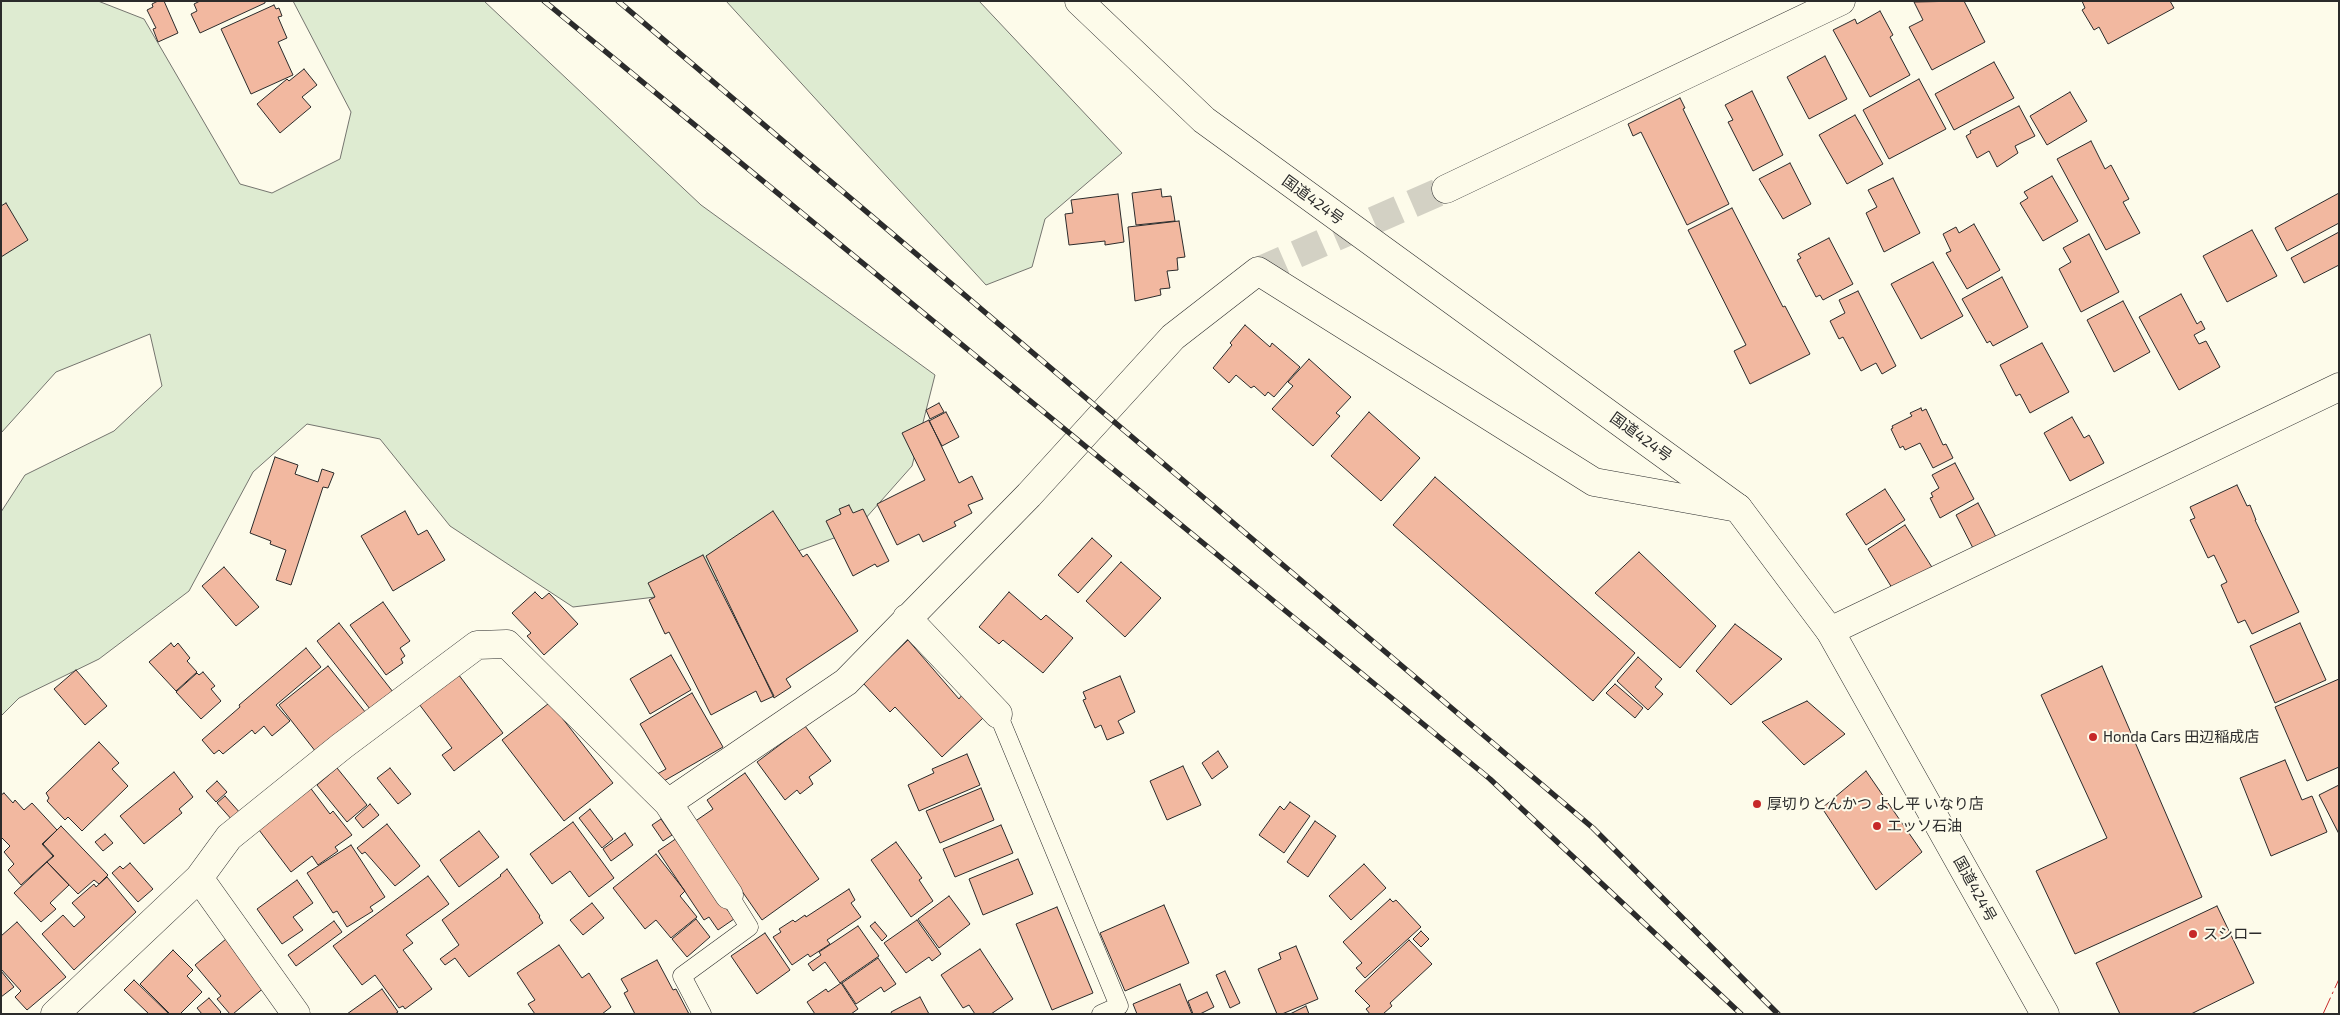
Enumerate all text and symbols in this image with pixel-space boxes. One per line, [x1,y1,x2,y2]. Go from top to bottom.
street label: 国道424号 [1279,172,1347,228]
street label: 国道424号 [1607,409,1675,465]
place label: Honda Cars 田辺稲成店 [2103,728,2259,746]
marker: Honda Cars 田辺稲成店 [2087,731,2099,743]
place label: 厚切りとんかつ よし平 いなり店 [1767,795,1984,813]
marker: 厚切りとんかつ よし平 いなり店 [1751,798,1763,810]
place label: エッソ石油 [1887,817,1962,835]
marker: エッソ石油 [1871,820,1883,832]
street label: 国道424号 [1950,853,2000,925]
place label: スシロー [2203,925,2263,943]
marker: スシロー [2187,928,2199,940]

